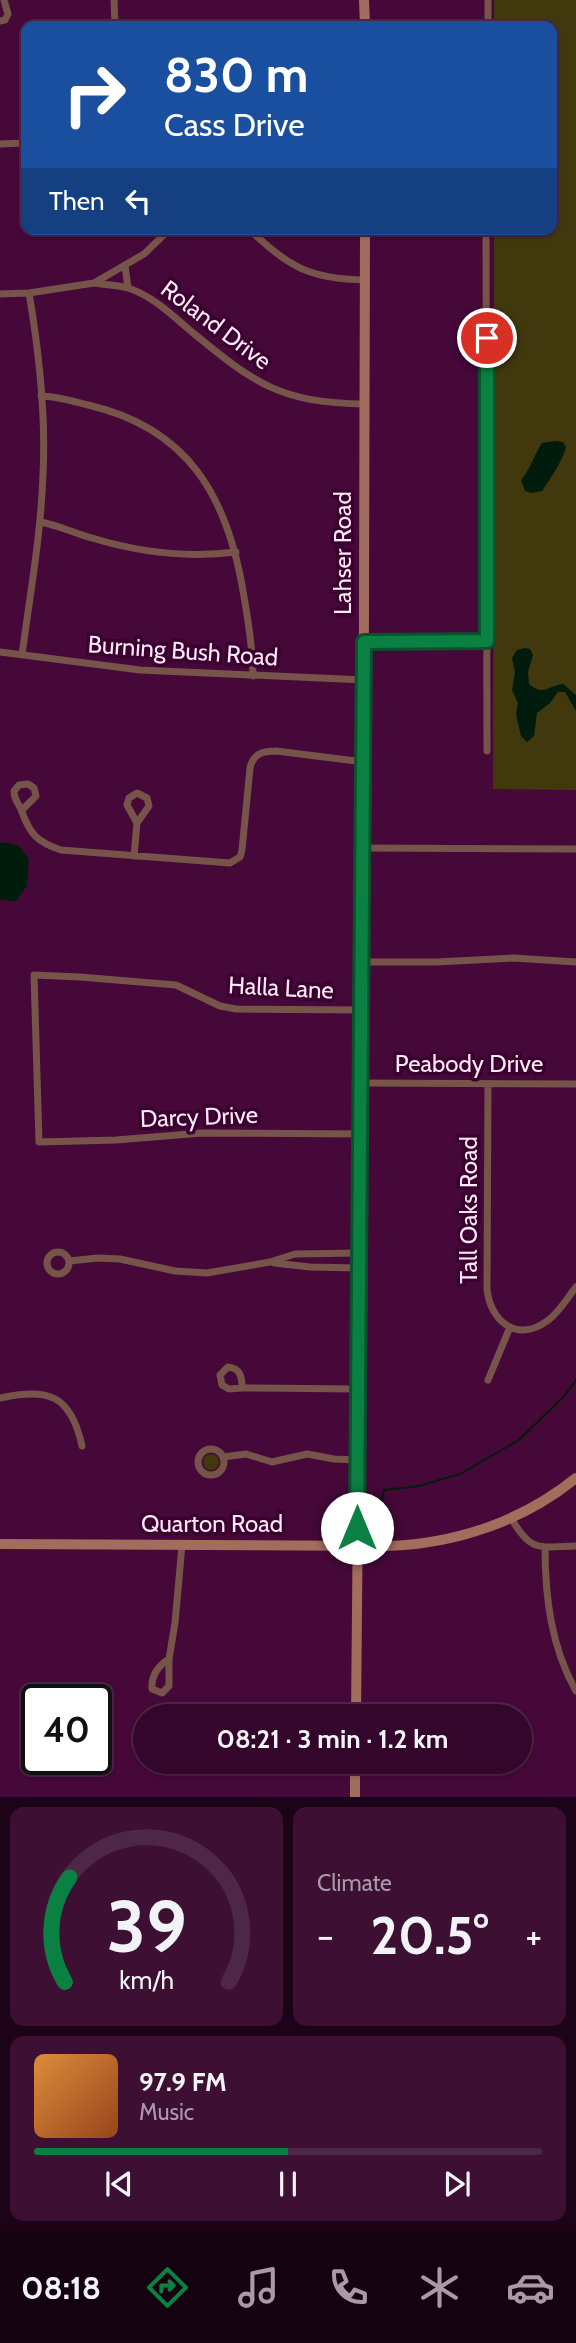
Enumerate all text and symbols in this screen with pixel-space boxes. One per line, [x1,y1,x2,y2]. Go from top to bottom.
text: 830 m [164,45,308,104]
icon: right [49,49,140,140]
text: Cass Drive [164,105,305,144]
icon: left [119,182,157,220]
text: Then [49,185,105,217]
street label: Roland Drive [156,274,277,375]
pin [457,308,517,368]
icon: arrive [468,319,506,357]
street label: Lahser Road [328,491,357,615]
street label: Burning Bush Road [87,629,279,672]
street label: Halla Lane [227,970,335,1005]
street label: Peabody Drive [395,1049,543,1078]
street label: Darcy Drive [139,1100,259,1133]
street label: Tall Oaks Road [454,1136,483,1284]
position arrow [320,1491,394,1565]
street label: Quarton Road [141,1509,283,1538]
speed limit sign: 40 [21,1684,112,1775]
text: 08:21 · 3 min · 1.2 km [217,1723,448,1755]
text: Climate [317,1869,392,1897]
text: 39 [106,1883,187,1971]
text: 20.5° [370,1904,489,1967]
text: − [317,1912,334,1959]
text: + [525,1912,542,1959]
text: km/h [119,1965,174,1995]
text: 97.9 FM [139,2066,227,2098]
text: Music [139,2098,194,2126]
icon: previous [100,2165,138,2203]
icon: pause [269,2165,307,2203]
icon: next [438,2165,476,2203]
icon: directions [143,2263,192,2312]
icon: music [234,2263,283,2312]
icon: phone [324,2263,373,2312]
icon: climate [415,2263,464,2312]
icon: car [506,2263,555,2312]
text: 08:18 [21,2268,101,2307]

